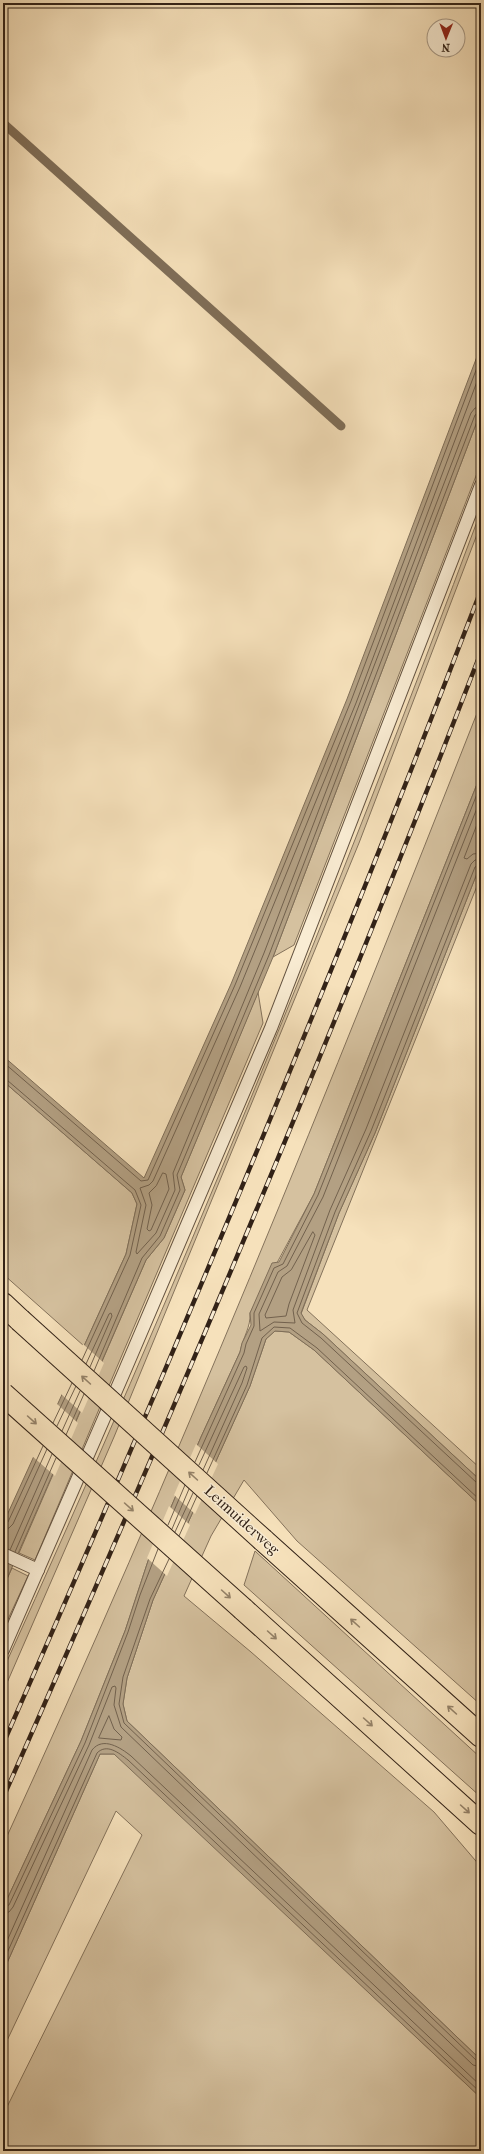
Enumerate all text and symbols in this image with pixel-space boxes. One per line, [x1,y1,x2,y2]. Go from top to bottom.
north arrow [426,18,466,58]
text: N [441,41,450,54]
one-way arrow [81,1375,91,1384]
one-way arrow [27,1415,37,1425]
one-way arrow [188,1471,198,1481]
street label: Leimuiderweg [201,1482,284,1559]
one-way arrow [124,1502,134,1512]
one-way arrow [220,1589,231,1598]
one-way arrow [350,1618,361,1627]
one-way arrow [267,1631,277,1640]
one-way arrow [447,1705,457,1714]
one-way arrow [363,1718,374,1727]
one-way arrow [460,1805,470,1814]

